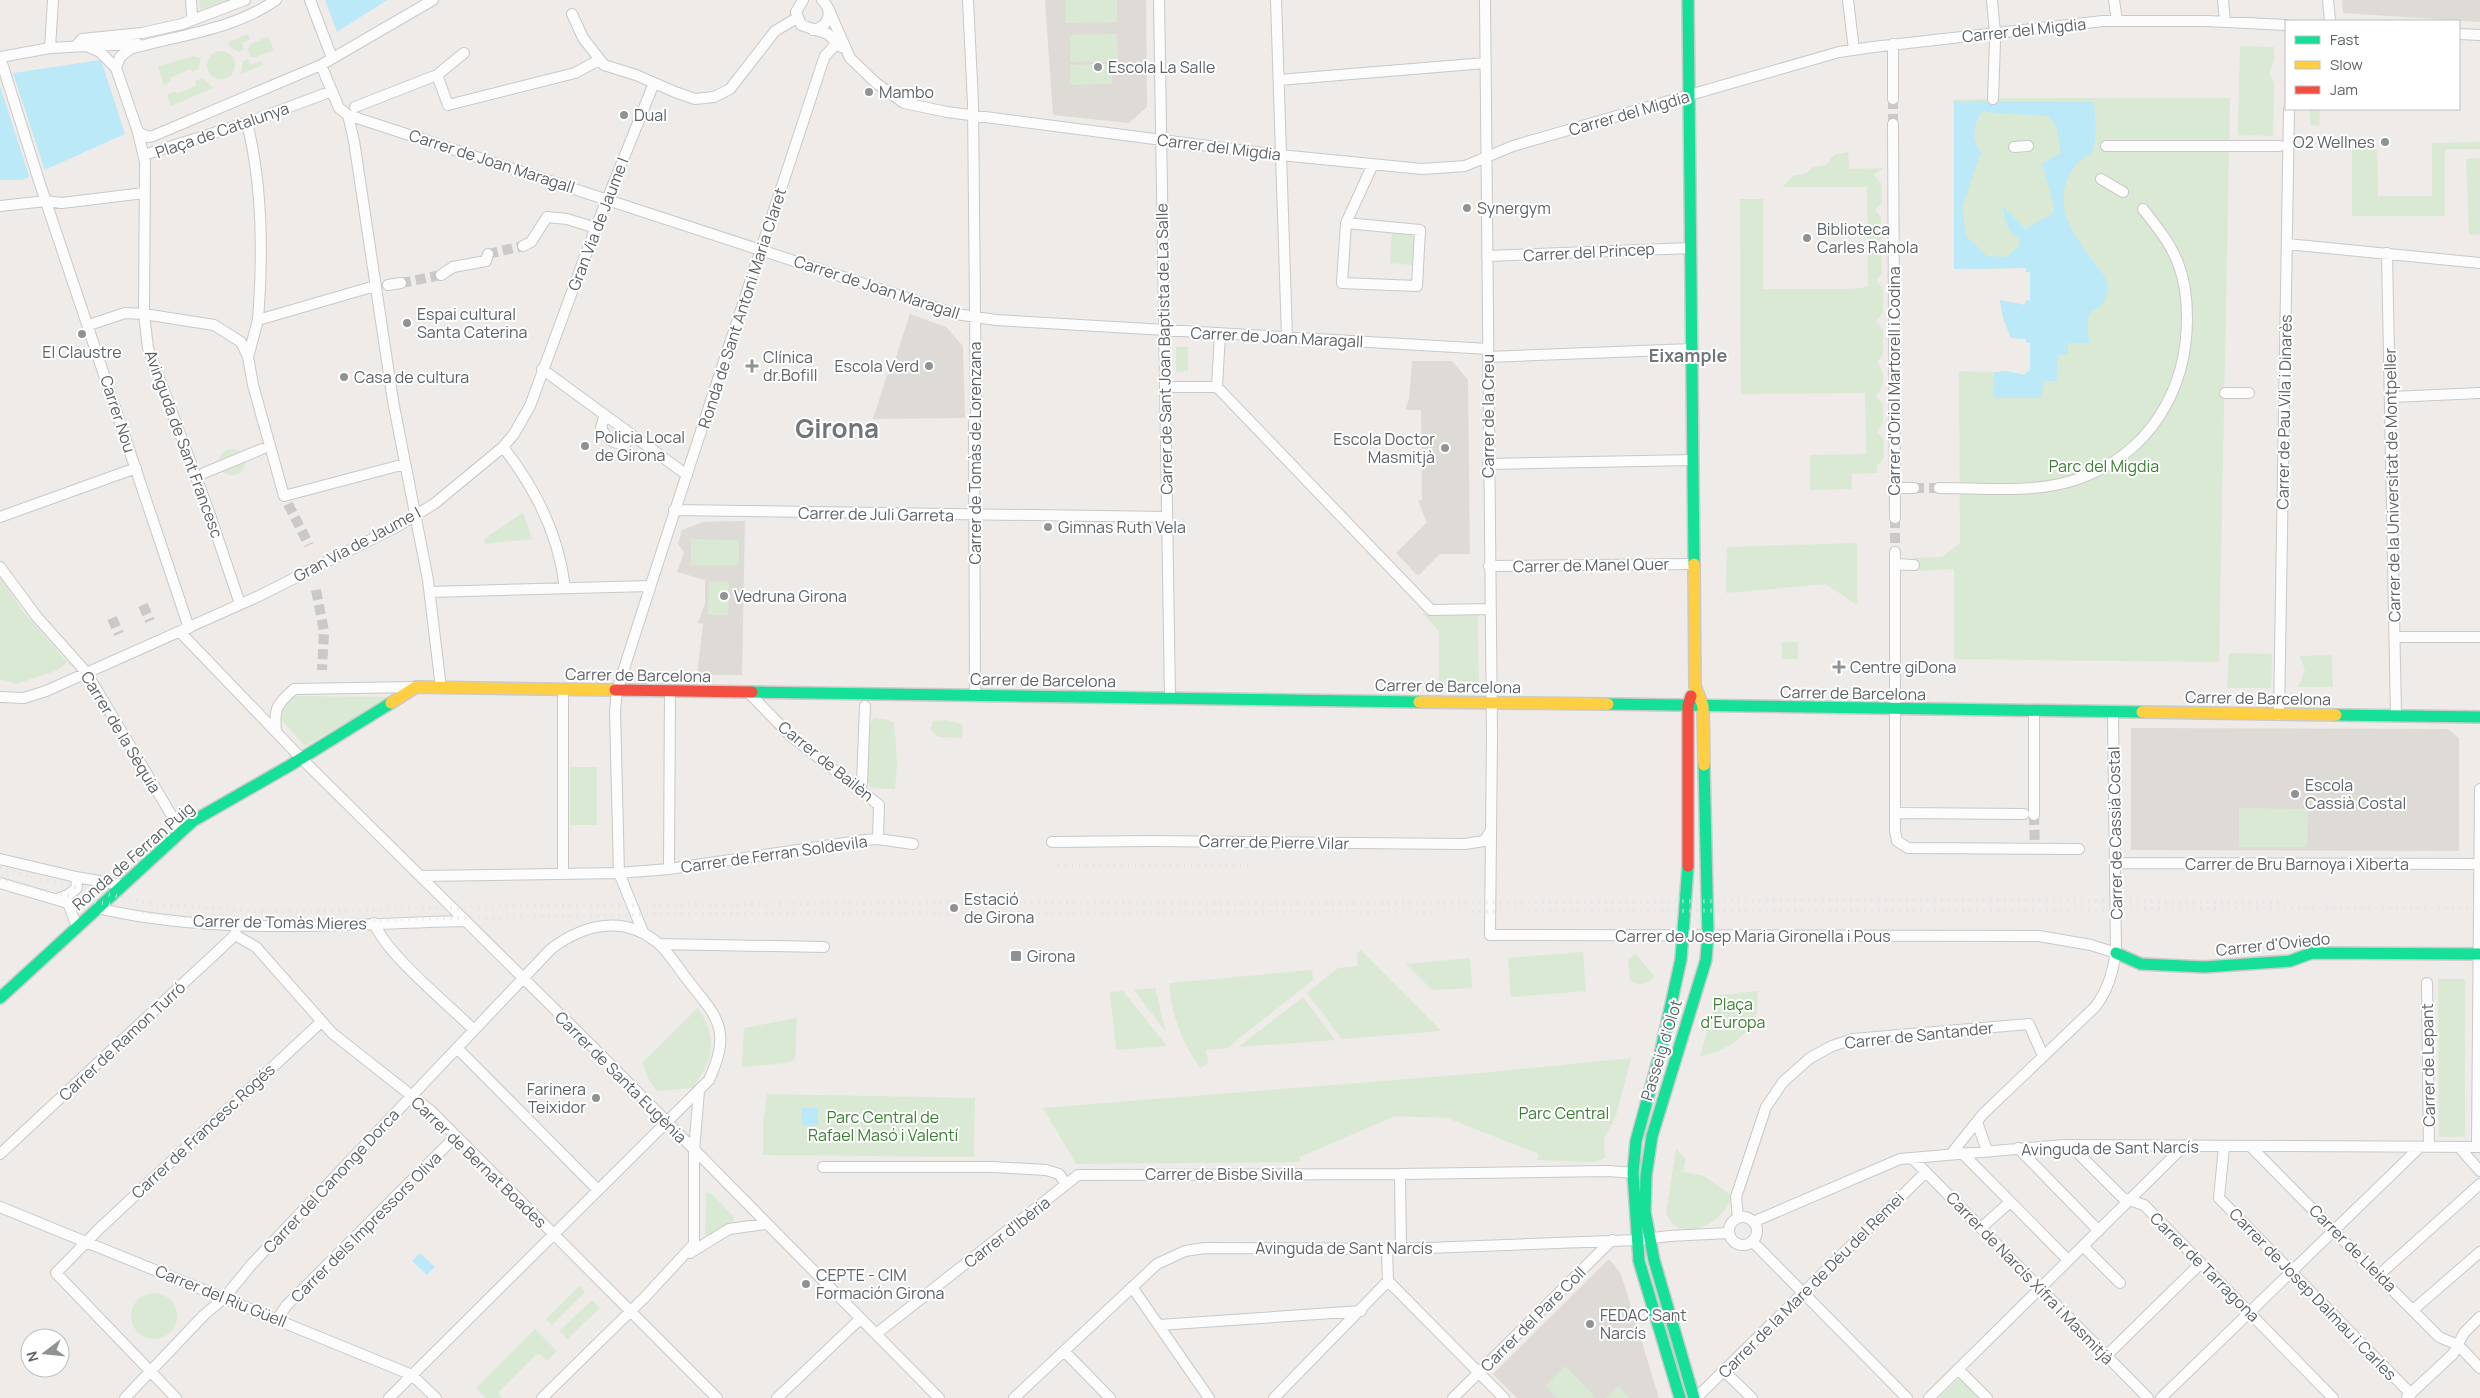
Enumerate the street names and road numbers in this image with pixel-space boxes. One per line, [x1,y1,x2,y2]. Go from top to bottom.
street label: Carrer del Migdia [1961,13,2087,47]
street label: Carrer del Migdia [1566,85,1692,141]
street label: Plaça de Catalunya [152,97,292,163]
street label: Carrer de Joan Maragall [406,124,578,198]
street label: Carrer del Migdia [1156,128,1282,166]
street label: Gran Via de Jaume I [562,154,634,294]
street label: Ronda de Sant Antoni Maria Claret [693,185,791,431]
street label: Carrer de Sant Joan Baptista de La Salle [1150,203,1178,495]
street label: Carrer del Príncep [1523,238,1655,266]
street label: Carrer de Joan Maragall [791,250,963,324]
street label: Carrer d'Oriol Martorell i Codina [1883,266,1905,496]
street label: Carrer de Pau Vila i Dinarès [2271,314,2297,510]
street label: Carrer de Joan Maragall [1190,321,1364,353]
street label: Carrer de Tomàs de Lorenzana [964,341,986,565]
street label: Avinguda de Sant Francesc [140,347,228,541]
street label: Carrer de la Universitat de Montpeller [2379,347,2405,622]
street label: Carrer de la Creu [1477,354,1499,478]
street label: Carrer Nou [95,373,141,455]
street label: Gran Via de Jaume I [290,501,424,587]
street label: Carrer de Juli Garreta [798,502,954,526]
street label: Carrer de Manel Quer [1513,553,1670,577]
street label: Carrer de Barcelona [565,663,711,687]
street label: Carrer de la Sèquia [76,667,166,797]
street label: Carrer de Barcelona [970,668,1116,692]
street label: Carrer de Barcelona [1375,674,1521,698]
street label: Carrer de Barcelona [1780,681,1926,705]
street label: Carrer de Barcelona [2185,686,2331,710]
street label: Carrer de Bailèn [774,716,878,806]
street label: Carrer de Cassià Costal [2102,746,2128,920]
street label: Ronda de Ferran Puig [67,797,199,915]
street label: Carrer de Ferran Soldevila [679,830,869,878]
street label: Carrer de Pierre Vilar [1199,830,1350,854]
street label: Carrer de Bru Barnoya i Xiberta [2185,853,2409,875]
street label: Carrer de Tomàs Mieres [193,909,367,935]
street label: Carrer de Josep Maria Gironella i Pous [1615,925,1891,947]
street label: Carrer d'Oviedo [2215,927,2331,961]
street label: Carrer de Ramon Turró [54,976,190,1106]
street label: Passeig d'Olot [1635,997,1687,1103]
street label: Carrer de Lepant [2416,1003,2440,1127]
street label: Carrer de Santa Eugènia [550,1006,692,1148]
street label: Carrer de Santander [1843,1016,1995,1054]
street label: Carrer de Francesc Rogés [126,1058,280,1204]
street label: Carrer de Bernat Boades [406,1091,552,1233]
street label: Carrer del Canonge Dorca [258,1104,404,1258]
street label: Avinguda de Sant Narcís [2021,1135,2199,1161]
street label: Carrer dels Impressors Oliva [286,1147,446,1307]
street label: Carrer de Bisbe Sivilla [1145,1163,1303,1185]
street label: Carrer de la Mare de Déu del Remei [1713,1187,1909,1383]
street label: Carrer de Narcís Xifra i Masmitjà [1941,1187,2119,1369]
street label: Carrer d'Ibèria [959,1191,1055,1273]
street label: Carrer de Lleida [2304,1199,2402,1297]
street label: Carrer de Josep Dalmau i Carles [2224,1203,2402,1385]
street label: Carrer de Tarragona [2145,1207,2265,1327]
street label: Avinguda de Sant Narcís [1255,1237,1433,1259]
street label: Carrer del Riu Güell [152,1260,290,1332]
street label: Carrer del Pare Coll [1476,1262,1590,1376]

